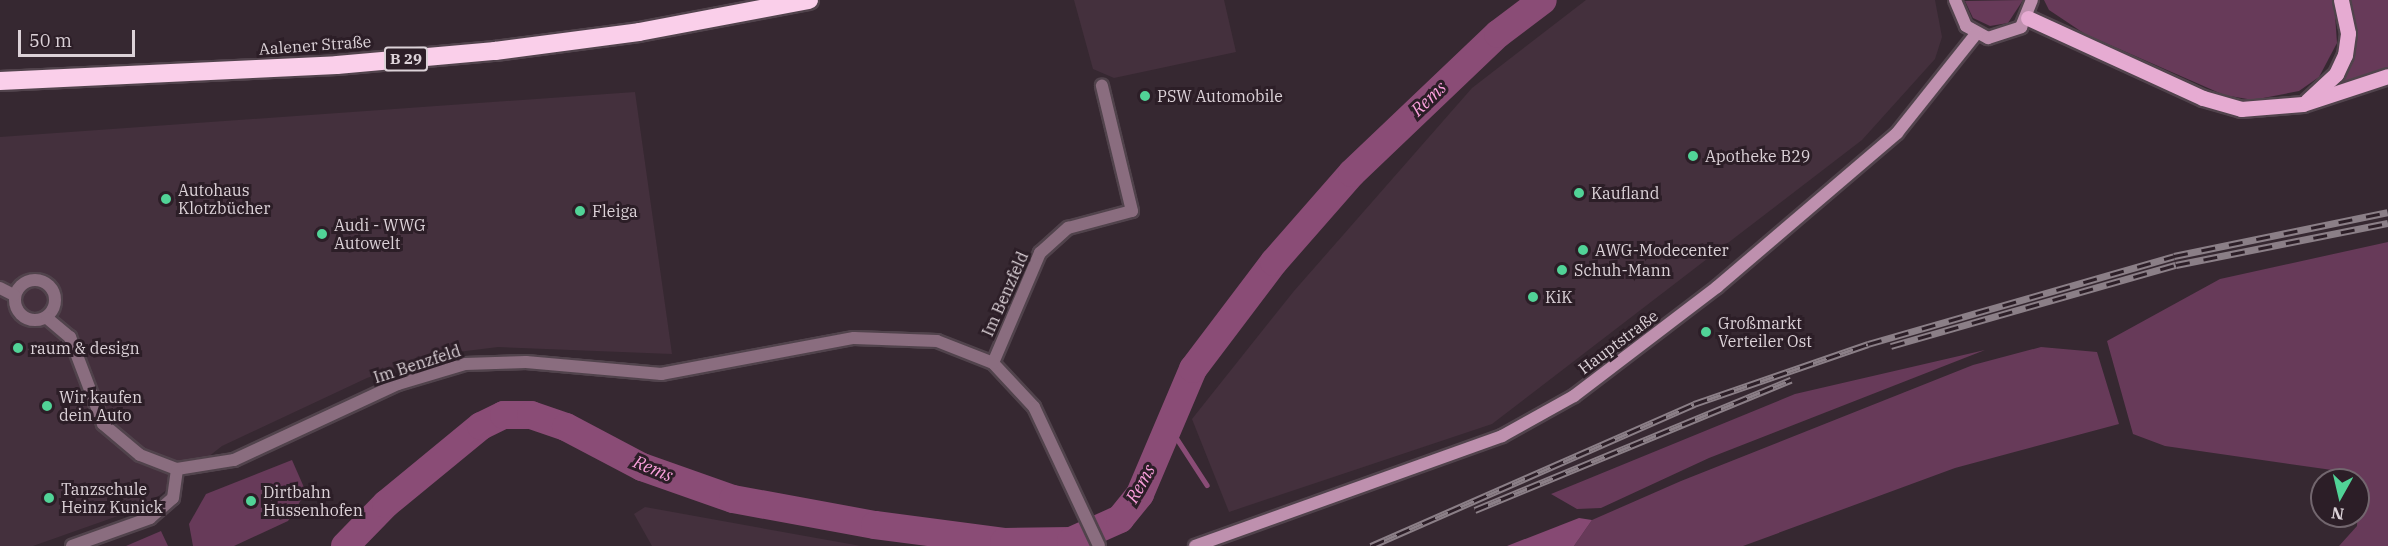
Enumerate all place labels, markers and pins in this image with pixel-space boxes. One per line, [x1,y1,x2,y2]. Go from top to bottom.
place label: PSW Automobile [1157,86,1283,106]
marker: PSW Automobile [1138,89,1152,103]
place label: Apotheke B29 [1705,146,1810,166]
marker: Apotheke B29 [1686,149,1700,163]
place label: Autohaus Klotzbücher [178,180,270,218]
place label: Kaufland [1591,183,1659,203]
marker: Kaufland [1572,186,1586,200]
marker: Autohaus Klotzbücher [159,192,173,206]
place label: Fleiga [592,201,638,221]
marker: Fleiga [573,204,587,218]
place label: Audi - WWG Autowelt [334,215,425,253]
marker: Audi - WWG Autowelt [315,227,329,241]
place label: AWG-Modecenter [1595,240,1729,260]
marker: AWG-Modecenter [1576,243,1590,257]
place label: Schuh-Mann [1574,260,1671,280]
marker: Schuh-Mann [1555,263,1569,277]
place label: KiK [1545,287,1573,307]
marker: KiK [1526,290,1540,304]
place label: Großmarkt Verteiler Ost [1718,313,1812,351]
marker: Großmarkt Verteiler Ost [1699,325,1713,339]
place label: raum & design [30,338,140,358]
marker: raum & design [11,341,25,355]
place label: Wir kaufen dein Auto [59,387,142,425]
marker: Wir kaufen dein Auto [40,399,54,413]
place label: Tanzschule Heinz Kunick [61,479,163,517]
place label: Dirtbahn Hussenhofen [263,482,363,520]
marker: Tanzschule Heinz Kunick [42,491,56,505]
marker: Dirtbahn Hussenhofen [244,494,258,508]

